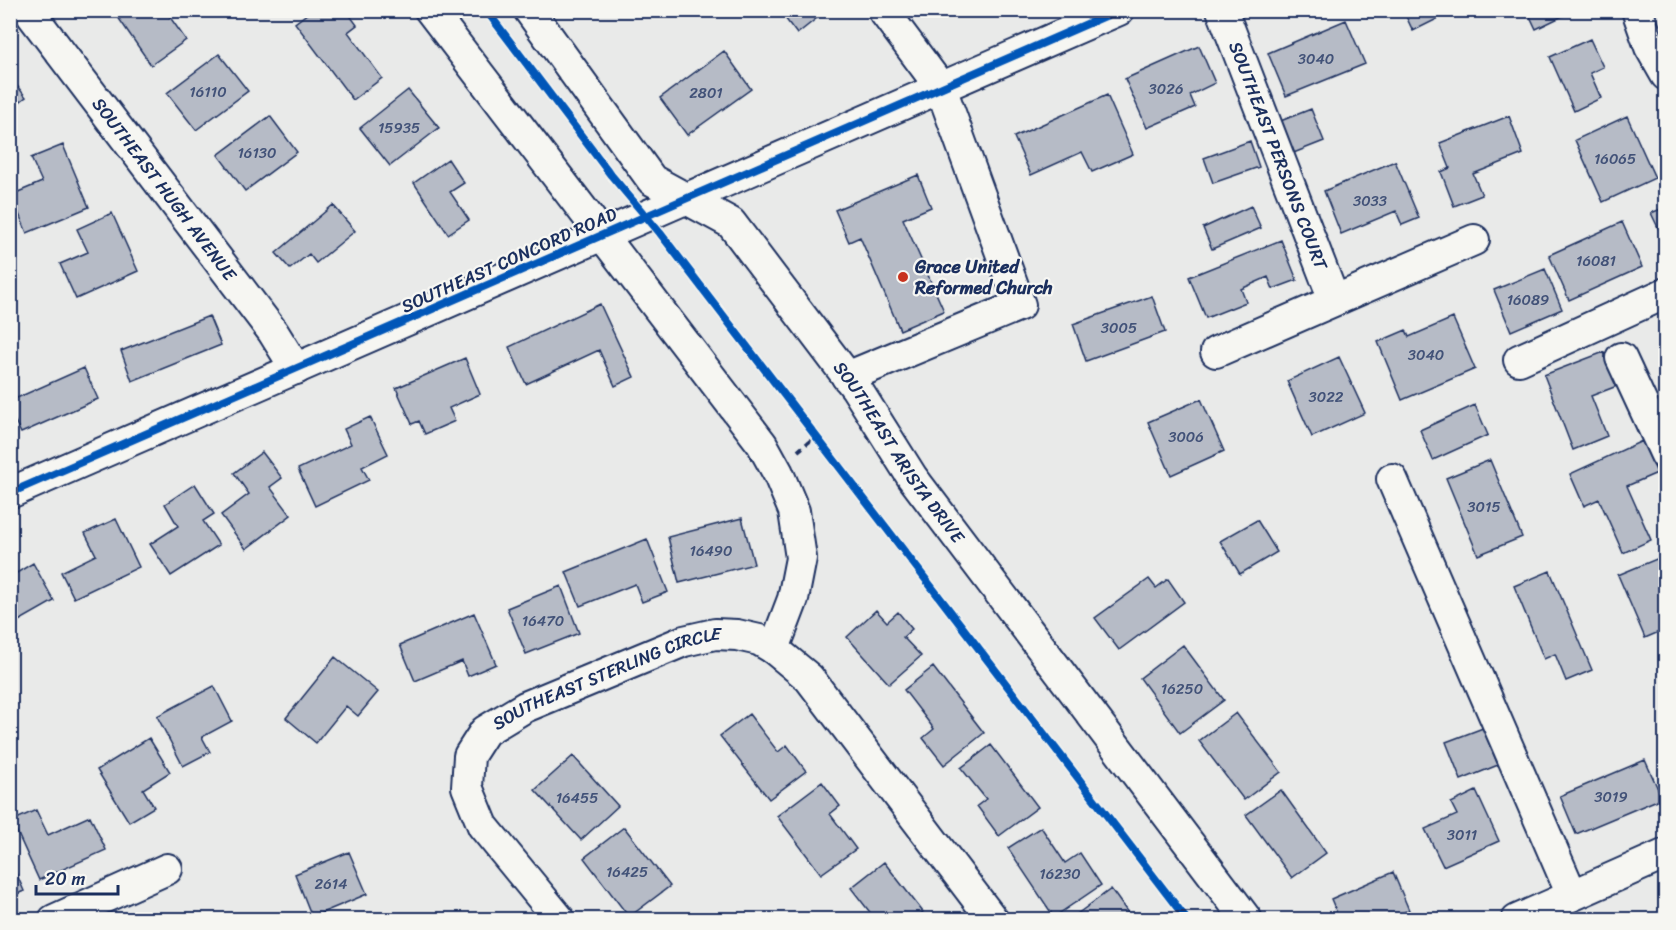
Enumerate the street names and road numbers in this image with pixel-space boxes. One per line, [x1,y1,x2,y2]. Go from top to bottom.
street label: SOUTHEAST PERSONS COURT [1220,37,1337,275]
street label: SOUTHEAST HUGH AVENUE [84,90,245,289]
street label: SOUTHEAST CONCORD ROAD [396,198,622,322]
street label: SOUTHEAST ARISTA DRIVE [825,354,974,551]
street label: SOUTHEAST STERLING CIRCLE [486,618,723,739]

